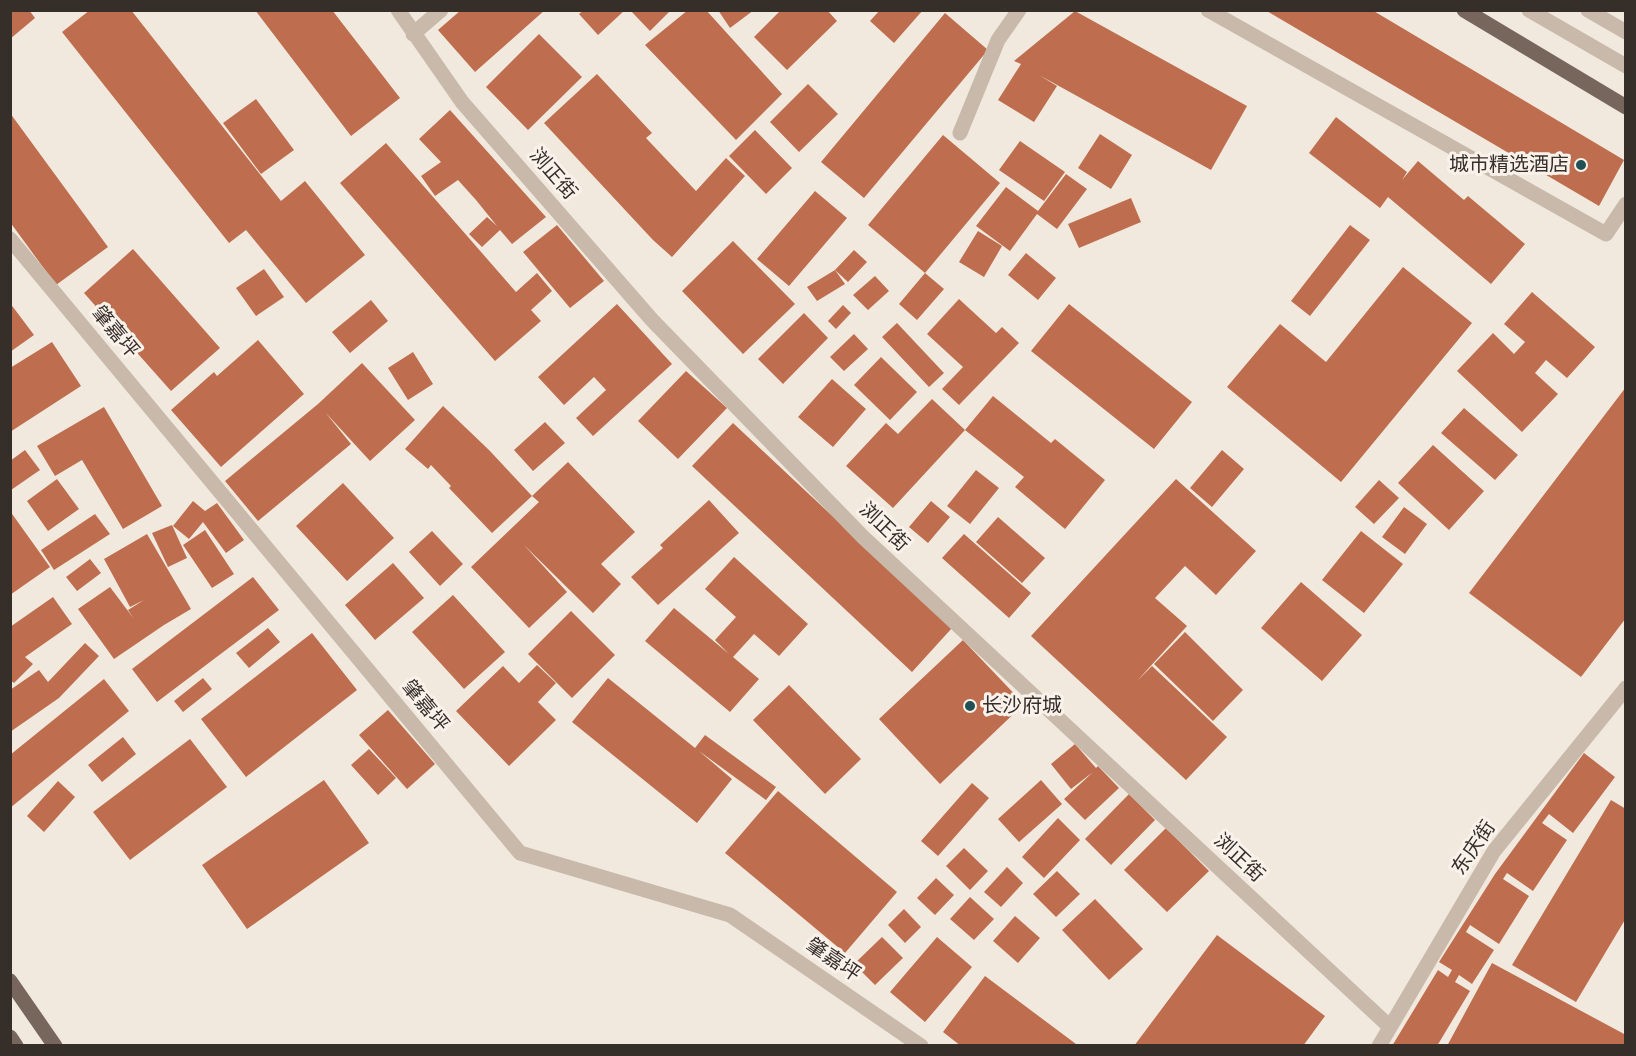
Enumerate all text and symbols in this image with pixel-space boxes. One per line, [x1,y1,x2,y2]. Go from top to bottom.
street label: 浏正街 [524,143,582,205]
place label: 城市精选酒店 [1449,153,1569,177]
marker: 城市精选酒店 [1574,158,1588,172]
street label: 肇嘉坪 [87,301,143,363]
street label: 浏正街 [854,498,914,556]
street label: 肇嘉坪 [397,675,453,737]
place label: 长沙府城 [982,694,1062,718]
marker: 长沙府城 [963,699,977,713]
street label: 东庆街 [1447,816,1501,880]
street label: 浏正街 [1209,829,1269,887]
street label: 肇嘉坪 [801,933,865,987]

